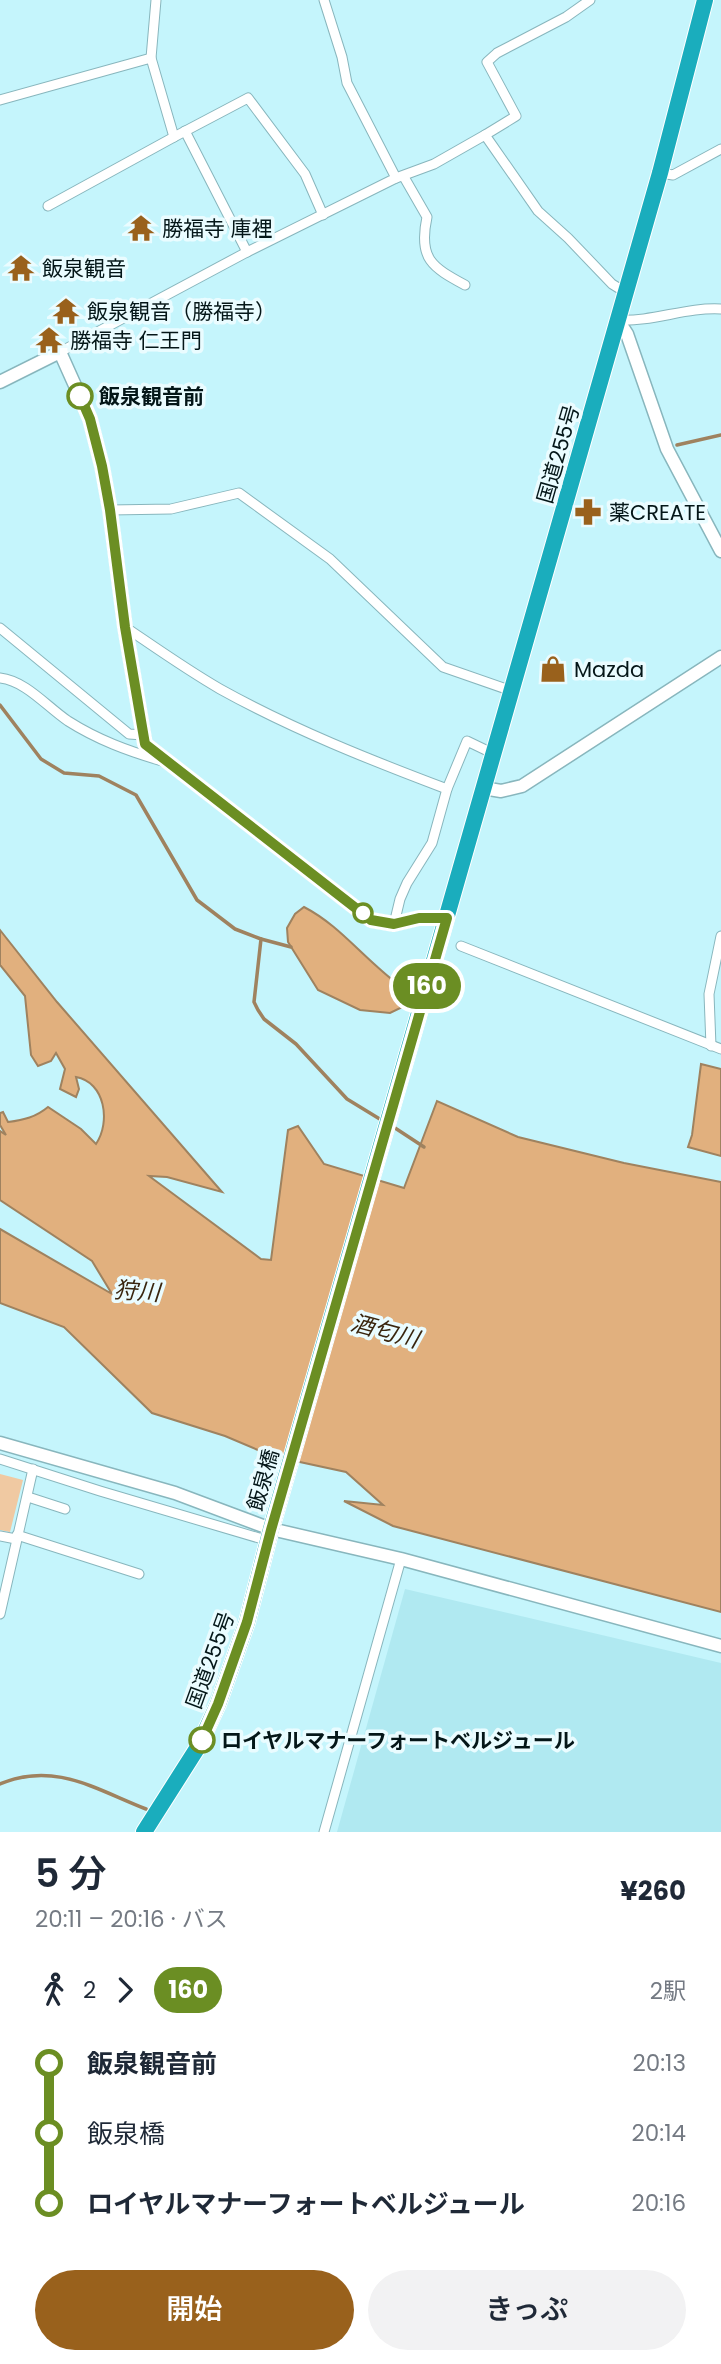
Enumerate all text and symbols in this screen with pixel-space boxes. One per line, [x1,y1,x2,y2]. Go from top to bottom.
temple icon: 勝福寺 庫裡 [126,213,156,243]
place label: 勝福寺 庫裡 [162,214,273,243]
temple icon: 飯泉観音 [6,253,36,283]
place label: 飯泉観音 [42,254,126,283]
temple icon: 飯泉観音（勝福寺） [51,296,81,326]
place label: 飯泉観音（勝福寺） [87,297,276,326]
temple icon: 勝福寺 仁王門 [34,325,64,355]
place label: 勝福寺 仁王門 [70,326,202,355]
place label: 飯泉観音前 [98,382,204,411]
marker: 飯泉観音前 [67,383,93,409]
street label: 国道255号 [530,401,586,507]
pharmacy icon: 薬CREATE [573,497,603,527]
place label: 薬CREATE [609,498,706,527]
shop icon: Mazda [538,654,568,684]
place label: Mazda [574,655,644,684]
unlabelled marker [353,903,373,923]
line badge: 160 [387,963,467,1009]
text: 160 [407,969,447,1002]
water label: 狩川 [113,1273,164,1309]
water label: 酒匂川 [348,1307,425,1356]
street label: 飯泉橋 [240,1446,286,1514]
street label: 国道255号 [179,1607,241,1713]
place label: ロイヤルマナーフォートベルジュール [221,1726,575,1755]
marker: ロイヤルマナーフォートベルジュール [189,1727,215,1753]
text: 5 分 [35,1847,107,1900]
text: ¥260 [620,1873,686,1909]
text: 20:11 – 20:16 · バス [35,1903,228,1935]
icon: walk [35,1971,73,2009]
icon: forward [106,1971,144,2009]
text: 160 [168,1973,208,2006]
text: 2 [83,1974,96,2006]
text: 2駅 [650,1975,686,2007]
text: 飯泉観音前 [87,2046,217,2082]
text: 20:13 [633,2047,686,2079]
text: 飯泉橋 [87,2116,165,2152]
text: 20:14 [632,2117,686,2149]
text: ロイヤルマナーフォートベルジュール [87,2186,525,2222]
text: 20:16 [631,2187,686,2219]
button: 開始 [35,2270,354,2350]
button: きっぷ [368,2270,686,2350]

